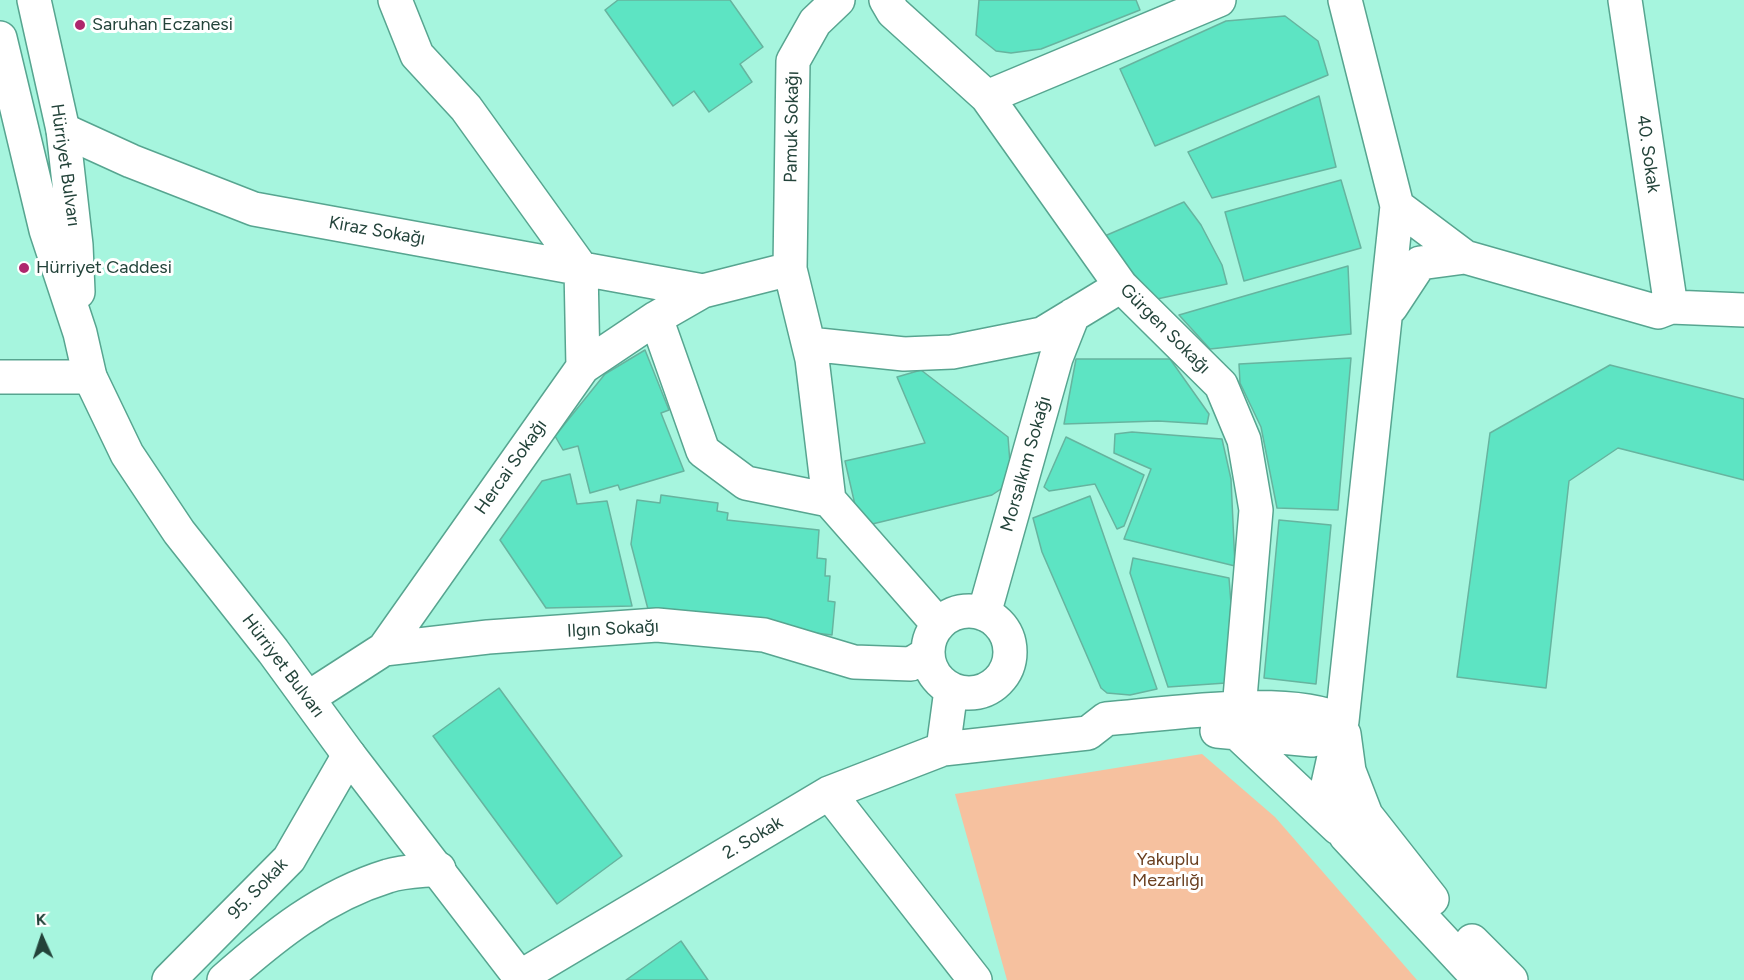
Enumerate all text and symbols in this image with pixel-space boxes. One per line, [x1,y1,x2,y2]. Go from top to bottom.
place label: Saruhan Eczanesi [92,14,233,36]
marker: Saruhan Eczanesi [73,18,87,32]
street label: Pamuk Sokağı [780,71,804,183]
street label: Hürriyet Bulvarı [46,102,84,228]
street label: 40. Sokak [1632,113,1664,195]
street label: Kiraz Sokağı [327,212,427,250]
place label: Hürriyet Caddesi [36,257,172,279]
marker: Hürriyet Caddesi [17,261,31,275]
street label: Gürgen Sokağı [1115,279,1215,379]
street label: Morsalkım Sokağı [996,394,1056,534]
street label: Hercai Sokağı [470,415,552,519]
street label: Hürriyet Bulvarı [237,610,329,722]
street label: Ilgın Sokağı [566,616,660,642]
street label: 2. Sokak [719,812,787,864]
park label: Yakuplu Mezarlığı [1132,849,1204,892]
street label: 95. Sokak [224,854,292,924]
north arrow [12,908,72,968]
text: K [35,910,47,929]

